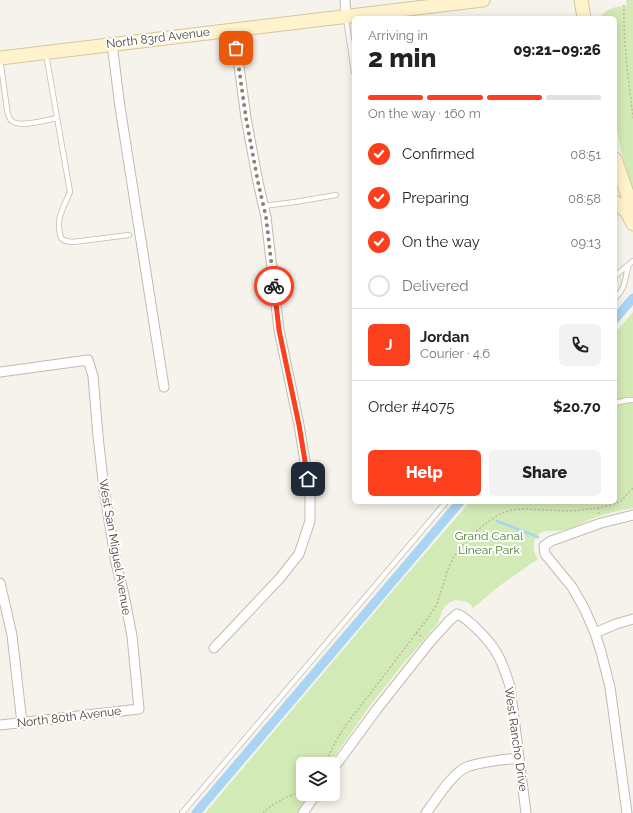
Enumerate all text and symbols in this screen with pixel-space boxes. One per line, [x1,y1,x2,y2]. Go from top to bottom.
street label: North 83rd Avenue [105,25,211,51]
text: Arriving in [368,28,428,43]
pin [219,31,253,65]
icon: bag [225,37,247,59]
text: 09:21–09:26 [513,41,601,59]
text: 2 min [368,43,436,73]
text: On the way · 160 m [368,106,481,121]
icon: check [368,143,390,165]
text: Confirmed [402,145,475,163]
text: 08:51 [570,147,601,162]
icon: check [368,187,390,209]
text: Preparing [402,189,469,207]
text: 08:58 [568,191,601,206]
icon: check [368,231,390,253]
text: On the way [402,233,480,251]
text: 09:13 [570,235,601,250]
courier [254,266,294,306]
icon: bike [263,275,285,297]
text: Delivered [402,277,469,295]
button: phone [559,324,601,366]
text: Jordan [420,328,469,346]
text: J [385,336,393,354]
text: Courier · 4.6 [420,346,490,361]
text: Order #4075 [368,398,454,416]
text: $20.70 [553,398,601,416]
button: Help [368,450,481,496]
button: Share [489,450,601,496]
pin [291,462,325,496]
icon: home [297,468,319,490]
street label: West San Miguel Avenue [96,478,134,616]
park label: Grand Canal Linear Park [455,529,524,557]
street label: West Rancho Drive [502,686,530,792]
street label: North 80th Avenue [16,704,122,730]
map controls [296,757,340,801]
button: layers [296,757,340,801]

